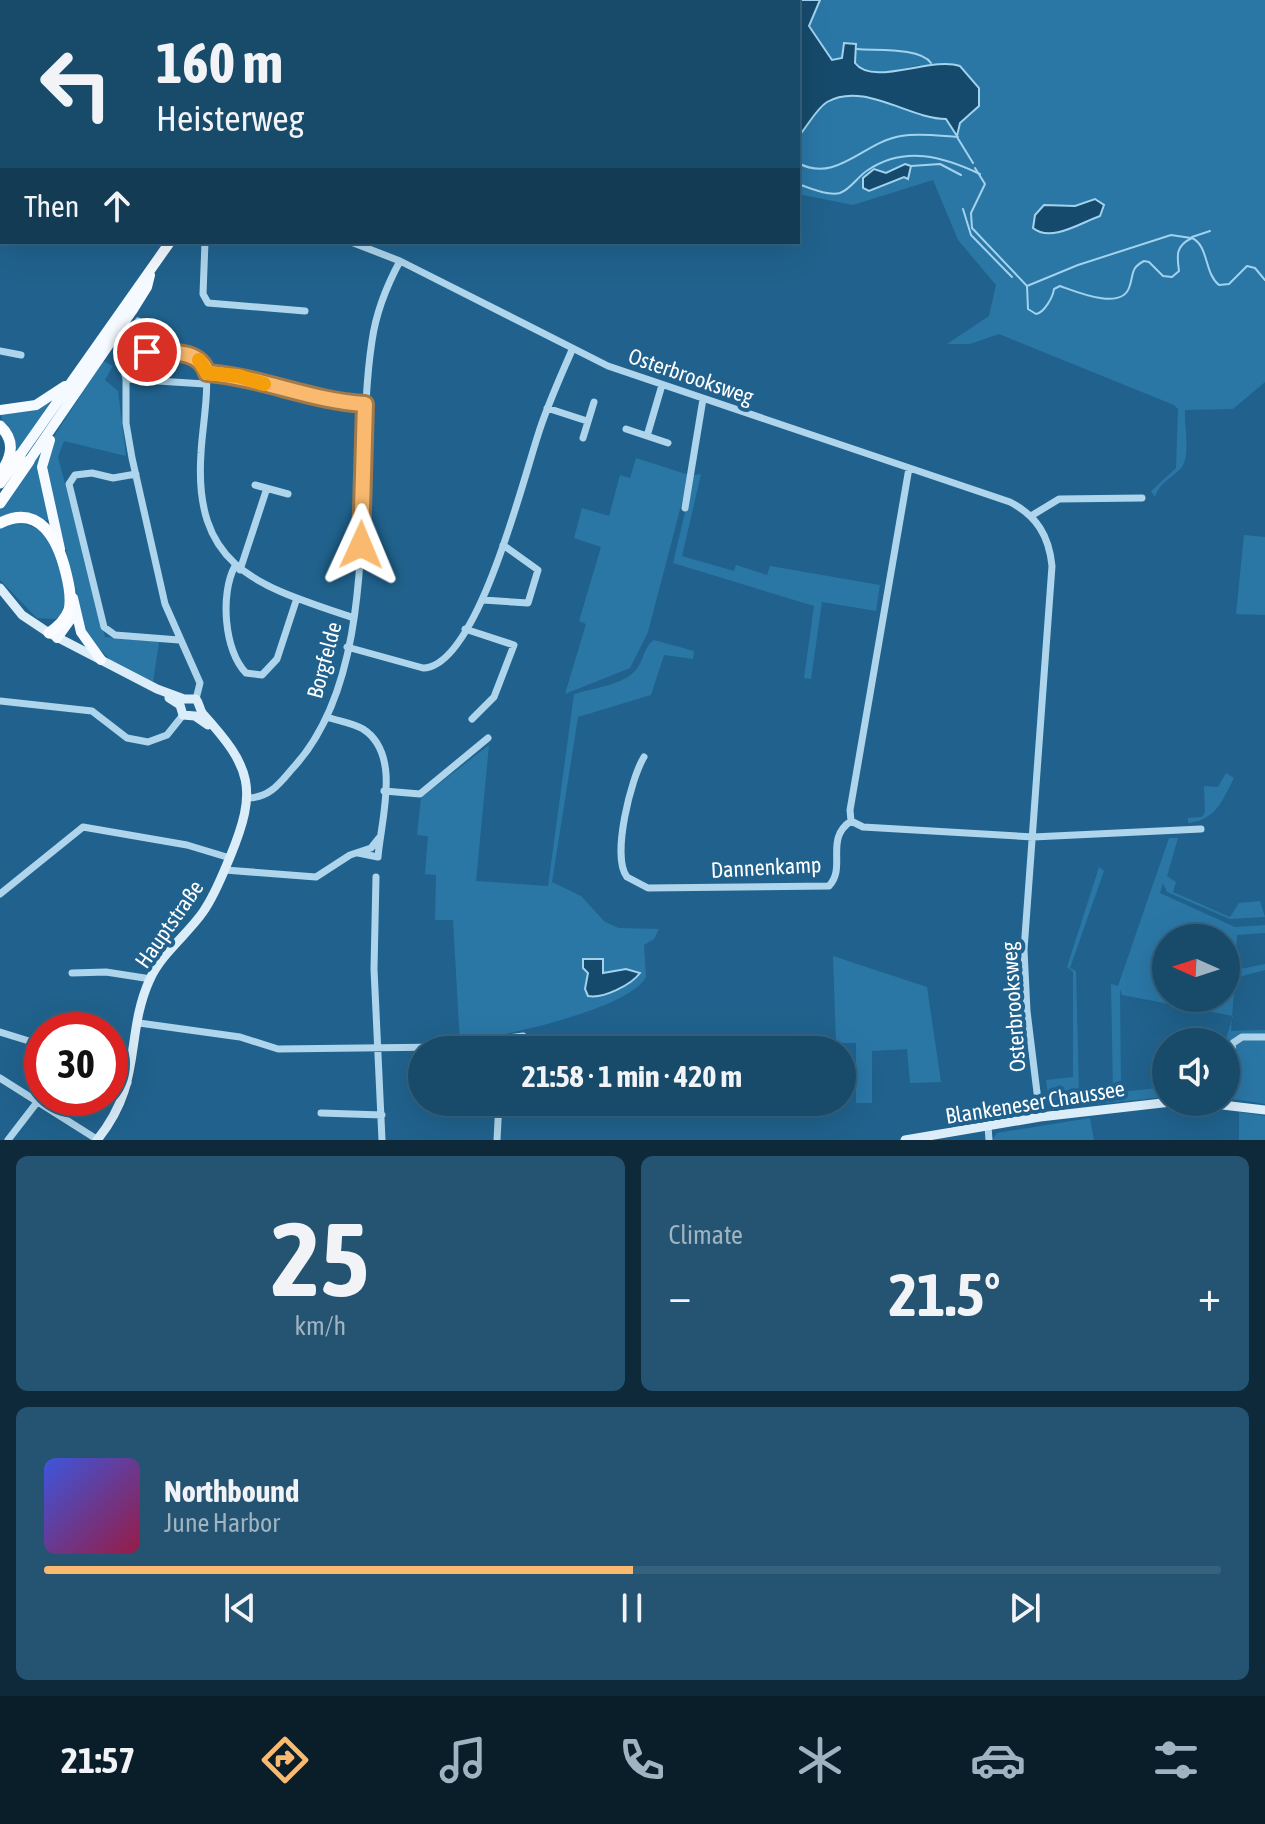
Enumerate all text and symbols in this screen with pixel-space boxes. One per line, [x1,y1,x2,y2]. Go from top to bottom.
text: 160 m [156,31,283,95]
icon: left [24,32,128,136]
text: Heisterweg [156,97,304,139]
icon: ahead [95,184,139,228]
text: Then [24,189,79,223]
pin [113,318,181,386]
icon: arrive [125,330,169,374]
street label: Osterbrooksweg [625,342,757,410]
position arrow [319,503,403,587]
street label: Borgfelde [301,619,347,701]
street label: Dannenkamp [710,851,822,883]
street label: Hauptstraße [129,875,209,973]
north arrow [1152,924,1240,1012]
map controls [1152,924,1240,1116]
street label: Osterbrooksweg [995,940,1031,1073]
speed limit sign: 30 [24,1012,128,1116]
button: sound [1152,1028,1240,1116]
text: 21:58 · 1 min · 420 m [522,1059,742,1093]
street label: Blankeneser Chaussee [944,1075,1126,1129]
text: 25 [271,1199,369,1318]
text: Climate [669,1220,743,1250]
text: 21.5° [889,1260,1001,1329]
text: − [669,1270,691,1320]
text: + [1198,1270,1221,1320]
text: km/h [294,1311,346,1341]
text: Northbound [164,1474,299,1508]
text: June Harbor [164,1508,280,1538]
icon: previous [218,1586,262,1630]
icon: pause [610,1586,654,1630]
icon: next [1003,1586,1047,1630]
icon: directions [257,1732,313,1788]
icon: music [435,1732,491,1788]
icon: phone [614,1732,670,1788]
icon: climate [792,1732,848,1788]
icon: car [970,1732,1026,1788]
icon: filters [1148,1732,1204,1788]
text: 21:57 [61,1739,135,1781]

